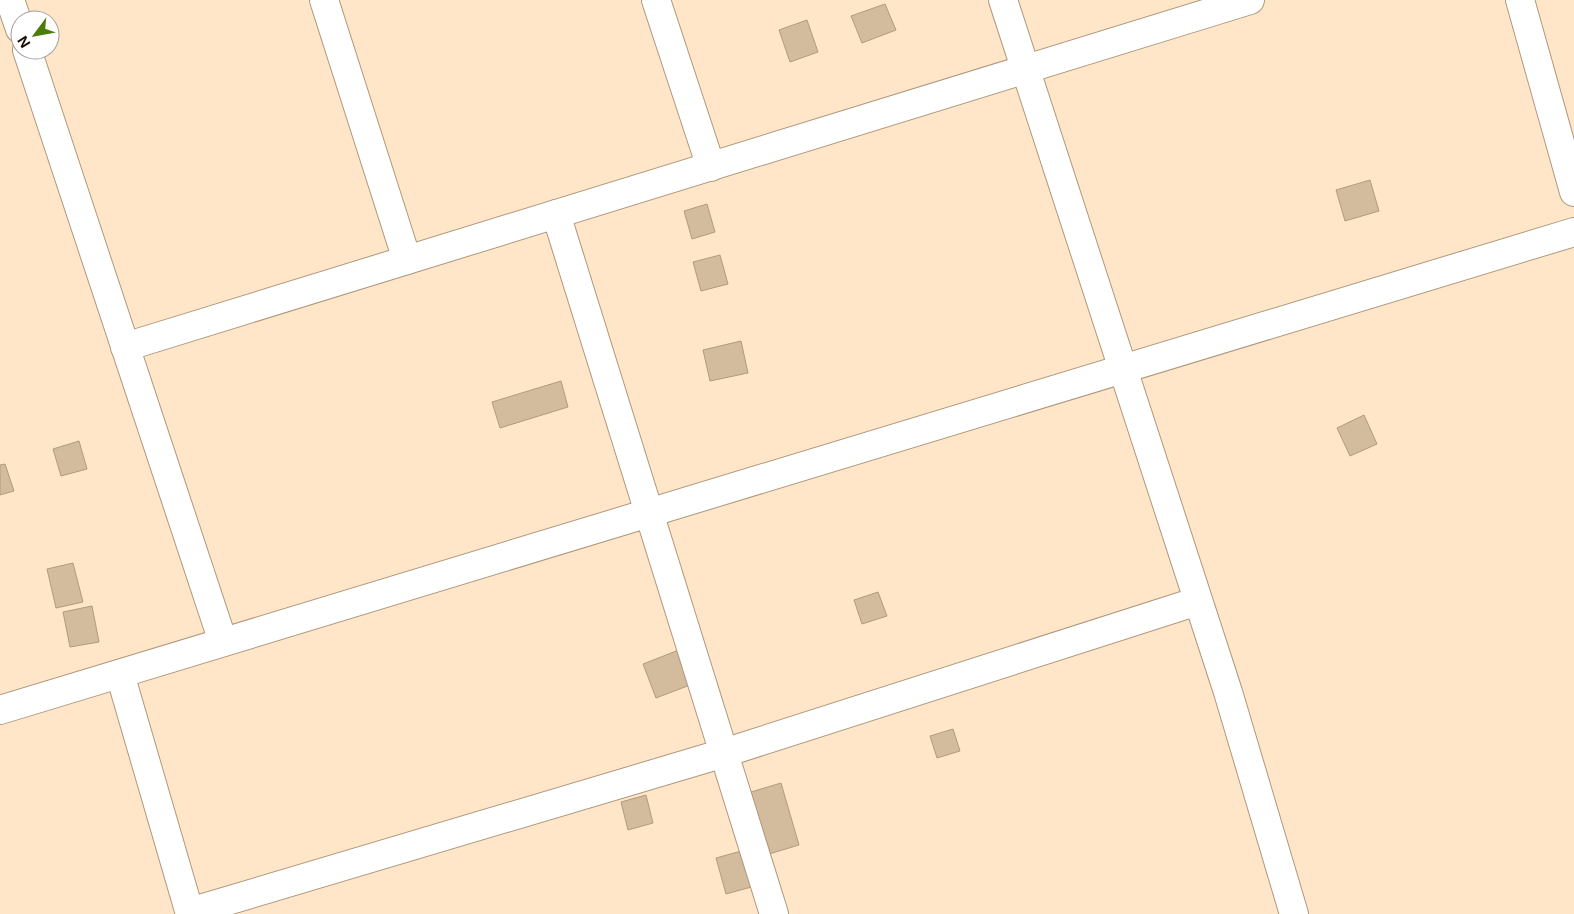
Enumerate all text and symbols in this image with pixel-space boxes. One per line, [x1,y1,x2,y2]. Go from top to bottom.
north arrow [10,10,60,60]
text: N [14,33,34,51]

